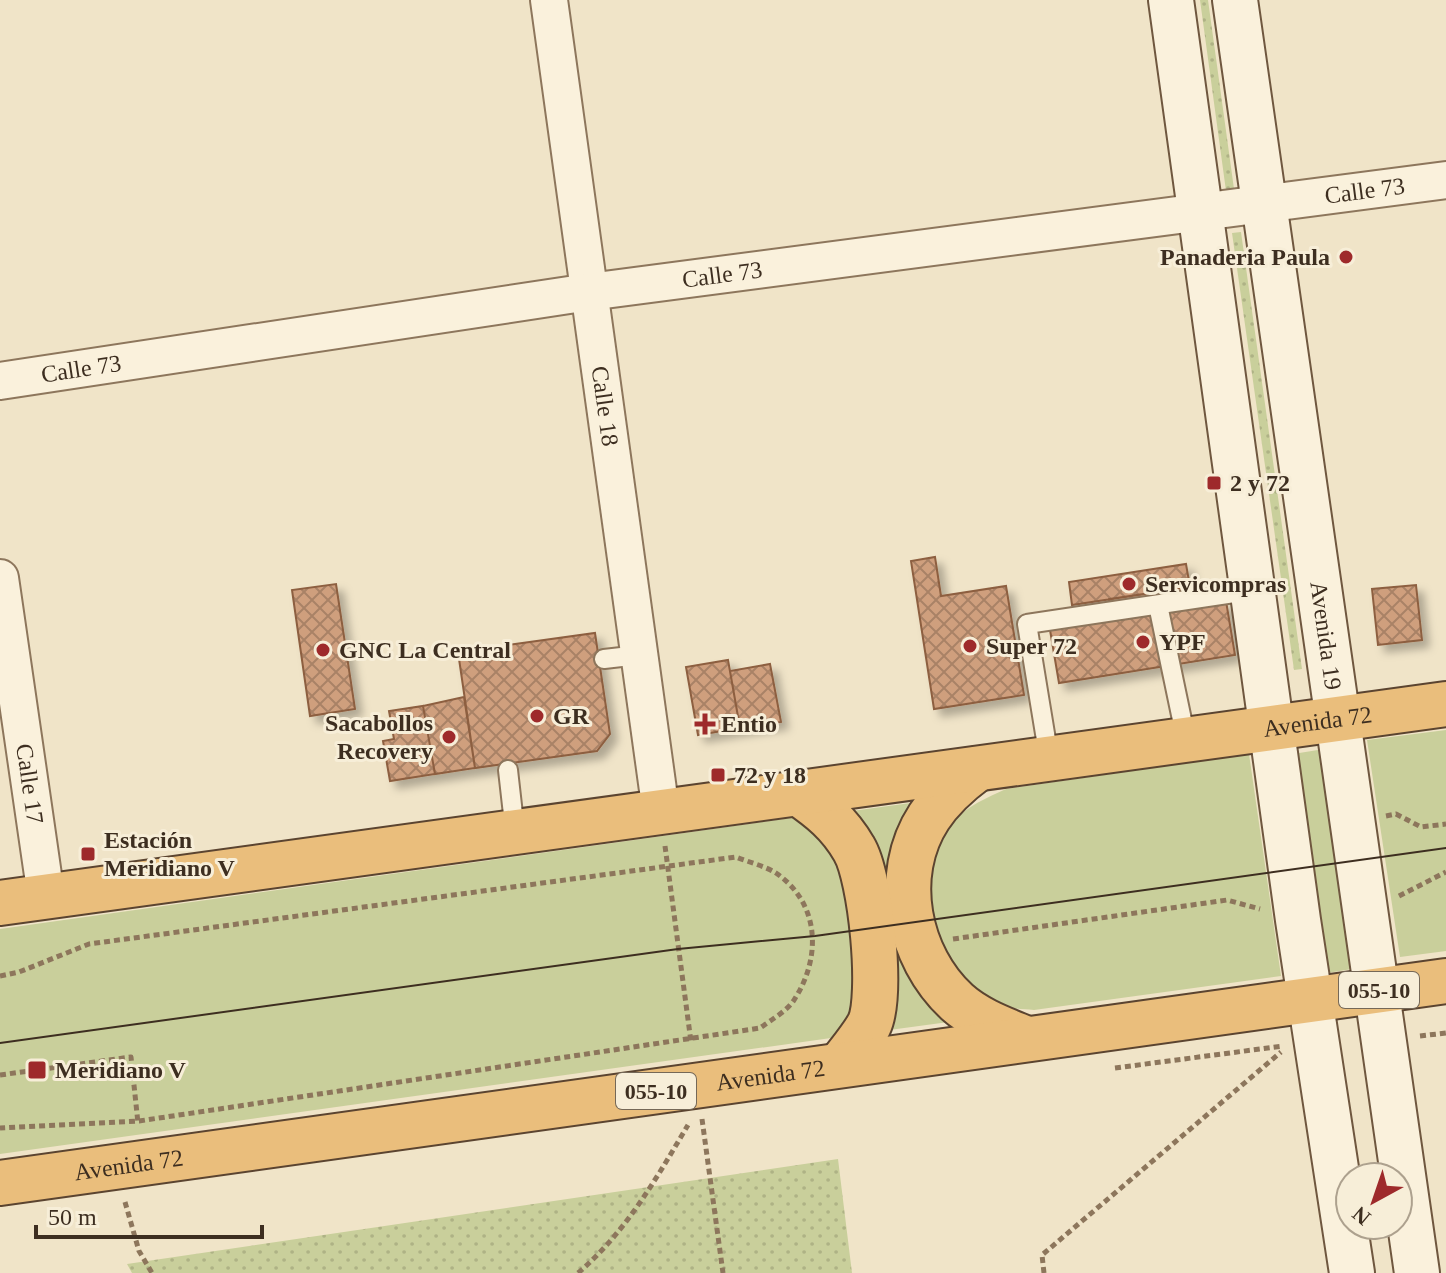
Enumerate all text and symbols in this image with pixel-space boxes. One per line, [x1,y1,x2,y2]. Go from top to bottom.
street label: Calle 73 [1323,173,1406,209]
place label: Panaderia Paula [1160,244,1330,270]
marker: Panaderia Paula [1337,248,1355,266]
street label: Calle 73 [681,256,764,293]
street label: Calle 73 [39,350,123,388]
street label: Calle 18 [587,364,623,448]
place label: 2 y 72 [1230,470,1290,496]
marker: 2 y 72 [1205,474,1223,492]
place label: Servicompras [1145,571,1286,597]
marker: Servicompras [1120,575,1138,593]
street label: Avenida 19 [1305,579,1346,692]
place label: YPF [1159,629,1206,655]
place label: Super 72 [986,633,1077,659]
marker: YPF [1134,633,1152,651]
place label: GNC La Central [339,637,511,663]
marker: Super 72 [961,637,979,655]
marker: GNC La Central [314,641,332,659]
street label: Avenida 72 [1262,701,1374,742]
place label: GR [553,703,590,729]
marker: GR [528,707,546,725]
place label: Sacabollos Recovery [325,710,433,764]
place label: Entio [721,711,777,737]
marker: Entio [696,715,714,733]
marker: Sacabollos Recovery [440,728,458,746]
street label: Calle 17 [11,742,48,826]
place label: 72 y 18 [734,762,806,788]
marker: 72 y 18 [709,766,727,784]
place label: Estación Meridiano V [104,827,236,881]
marker: Estación Meridiano V [79,845,97,863]
road number: 055-10 [1339,972,1419,1008]
street label: Avenida 72 [714,1055,827,1096]
place label: Meridiano V [55,1057,187,1083]
marker: Meridiano V [26,1059,48,1081]
road number: 055-10 [616,1073,696,1109]
street label: Avenida 72 [73,1145,185,1185]
north arrow [1334,1161,1414,1241]
scale bar [36,1189,262,1239]
text: N [1347,1201,1376,1231]
text: 50 m [48,1204,97,1230]

